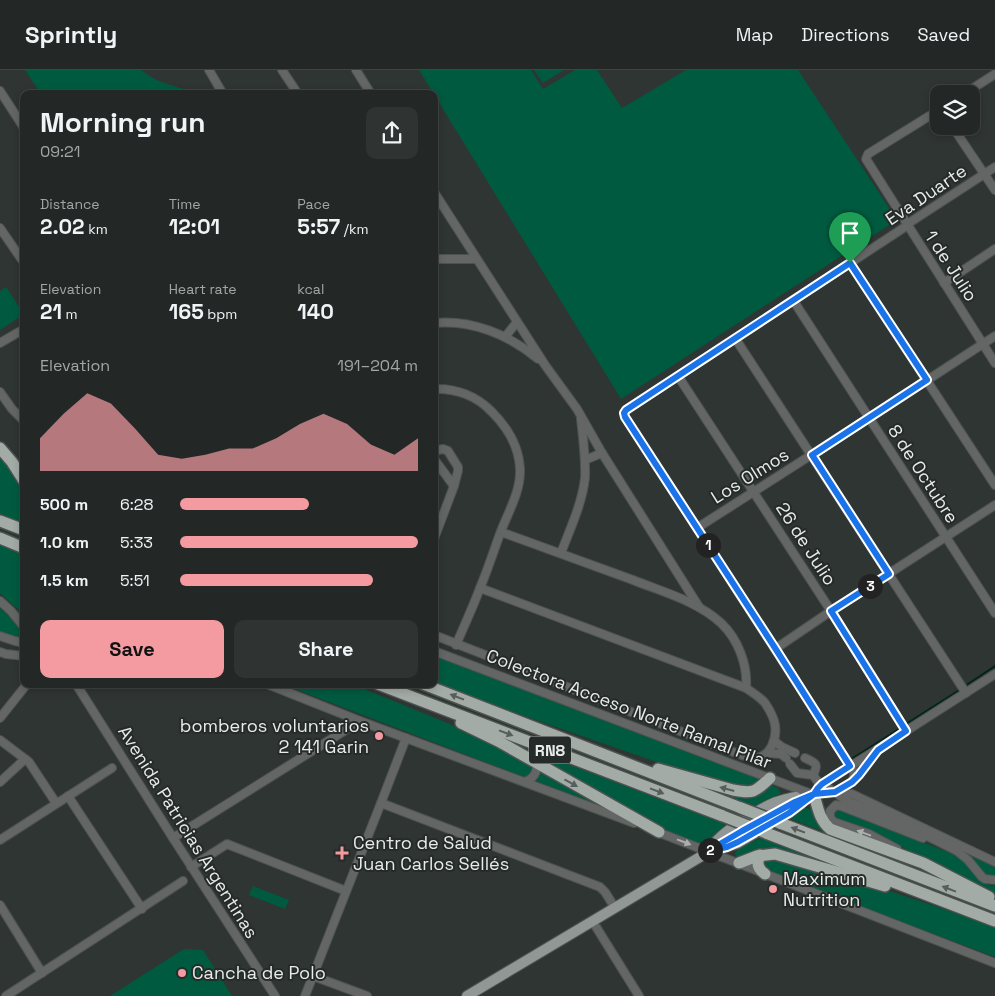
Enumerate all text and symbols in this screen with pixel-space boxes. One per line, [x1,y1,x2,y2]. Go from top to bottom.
text: Sprintly [25,19,117,50]
text: Map [736,23,773,46]
text: Directions [801,23,890,46]
text: Saved [918,23,970,46]
map controls [930,85,980,135]
button: layers [930,85,980,135]
text: Morning run [40,104,205,140]
button: share [366,107,418,159]
text: 09:21 [40,141,80,162]
street label: Eva Duarte [881,159,971,230]
text: Distance [40,195,100,213]
text: Time [169,195,201,213]
text: Pace [297,195,330,213]
pin [829,212,871,263]
text: 2.02 [40,213,85,240]
text: 12:01 [169,213,220,240]
text: 5:57 [297,213,340,240]
icon: arrive [836,219,864,247]
text: km [85,220,108,238]
text: /km [340,220,369,238]
street label: 1 de Julio [920,226,983,306]
text: Elevation [40,280,101,298]
text: Heart rate [169,280,237,298]
text: kcal [297,280,324,298]
text: 21 [40,298,62,325]
text: 165 [169,298,204,325]
text: 140 [297,298,334,325]
text: m [62,305,78,323]
text: bpm [204,305,237,323]
text: Elevation [40,355,110,376]
text: 191–204 m [337,355,418,376]
street label: 8 de Octubre [883,420,964,527]
street label: Los Olmos [707,443,793,509]
text: 500 m [40,494,88,515]
text: 6:28 [120,494,153,515]
street label: 26 de Julio [771,498,842,590]
text: 1.0 km [40,532,89,553]
text: 5:33 [120,532,153,553]
pin: 1 [696,532,720,558]
text: 1 [705,536,712,554]
text: 1.5 km [40,570,88,591]
text: 5:51 [120,570,150,591]
pin: 3 [858,574,882,598]
text: 3 [866,577,875,595]
button: Save [40,620,224,678]
button: Share [234,620,418,678]
street label: Colectora Acceso Norte Ramal Pilar [483,643,775,774]
one-way arrow [450,693,465,700]
place label: bomberos voluntarios 2 141 Garin [180,714,369,758]
street label: Avenida Patricias Argentinas [113,721,263,942]
marker: bomberos voluntarios 2 141 Garin [373,730,385,742]
one-way arrow [498,730,513,737]
road number: RN8 [529,736,571,764]
one-way arrow [564,778,577,787]
one-way arrow [719,784,734,792]
one-way arrow [650,787,665,795]
one-way arrow [790,826,805,834]
one-way arrow [856,829,871,837]
place label: Centro de Salud Juan Carlos Sellés [353,831,509,875]
pin: 2 [698,838,722,862]
one-way arrow [676,839,691,846]
text: 2 [706,841,715,859]
marker: Centro de Salud Juan Carlos Sellés [335,846,349,860]
place label: Maximum Nutrition [783,867,866,911]
marker: Maximum Nutrition [767,883,779,895]
one-way arrow [942,884,957,892]
place label: Cancha de Polo [192,961,326,984]
marker: Cancha de Polo [176,967,188,979]

